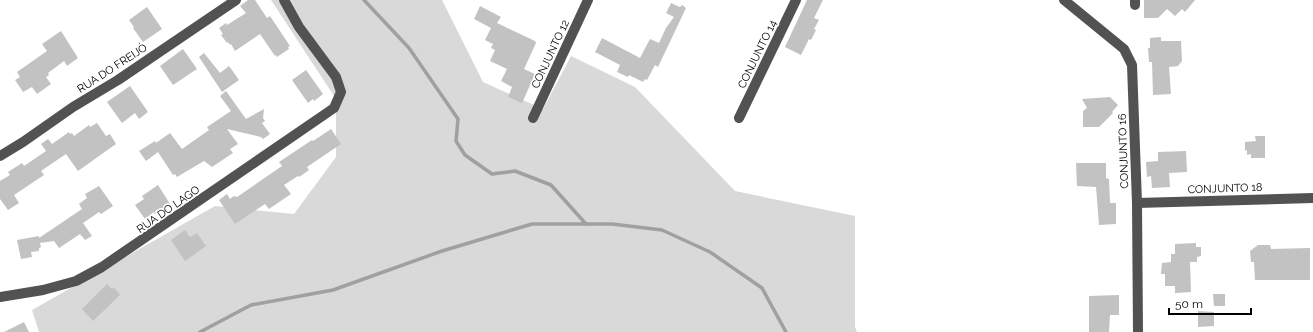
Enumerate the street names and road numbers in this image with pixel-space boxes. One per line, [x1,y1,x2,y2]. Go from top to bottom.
street label: CONJUNTO 12 [529,18,572,91]
street label: CONJUNTO 14 [735,18,780,91]
street label: RUA DO FREIJÓ [74,40,150,96]
street label: CONJUNTO 16 [1116,113,1131,189]
street label: CONJUNTO 18 [1187,181,1263,196]
street label: RUA DO LAGO [134,183,202,236]

